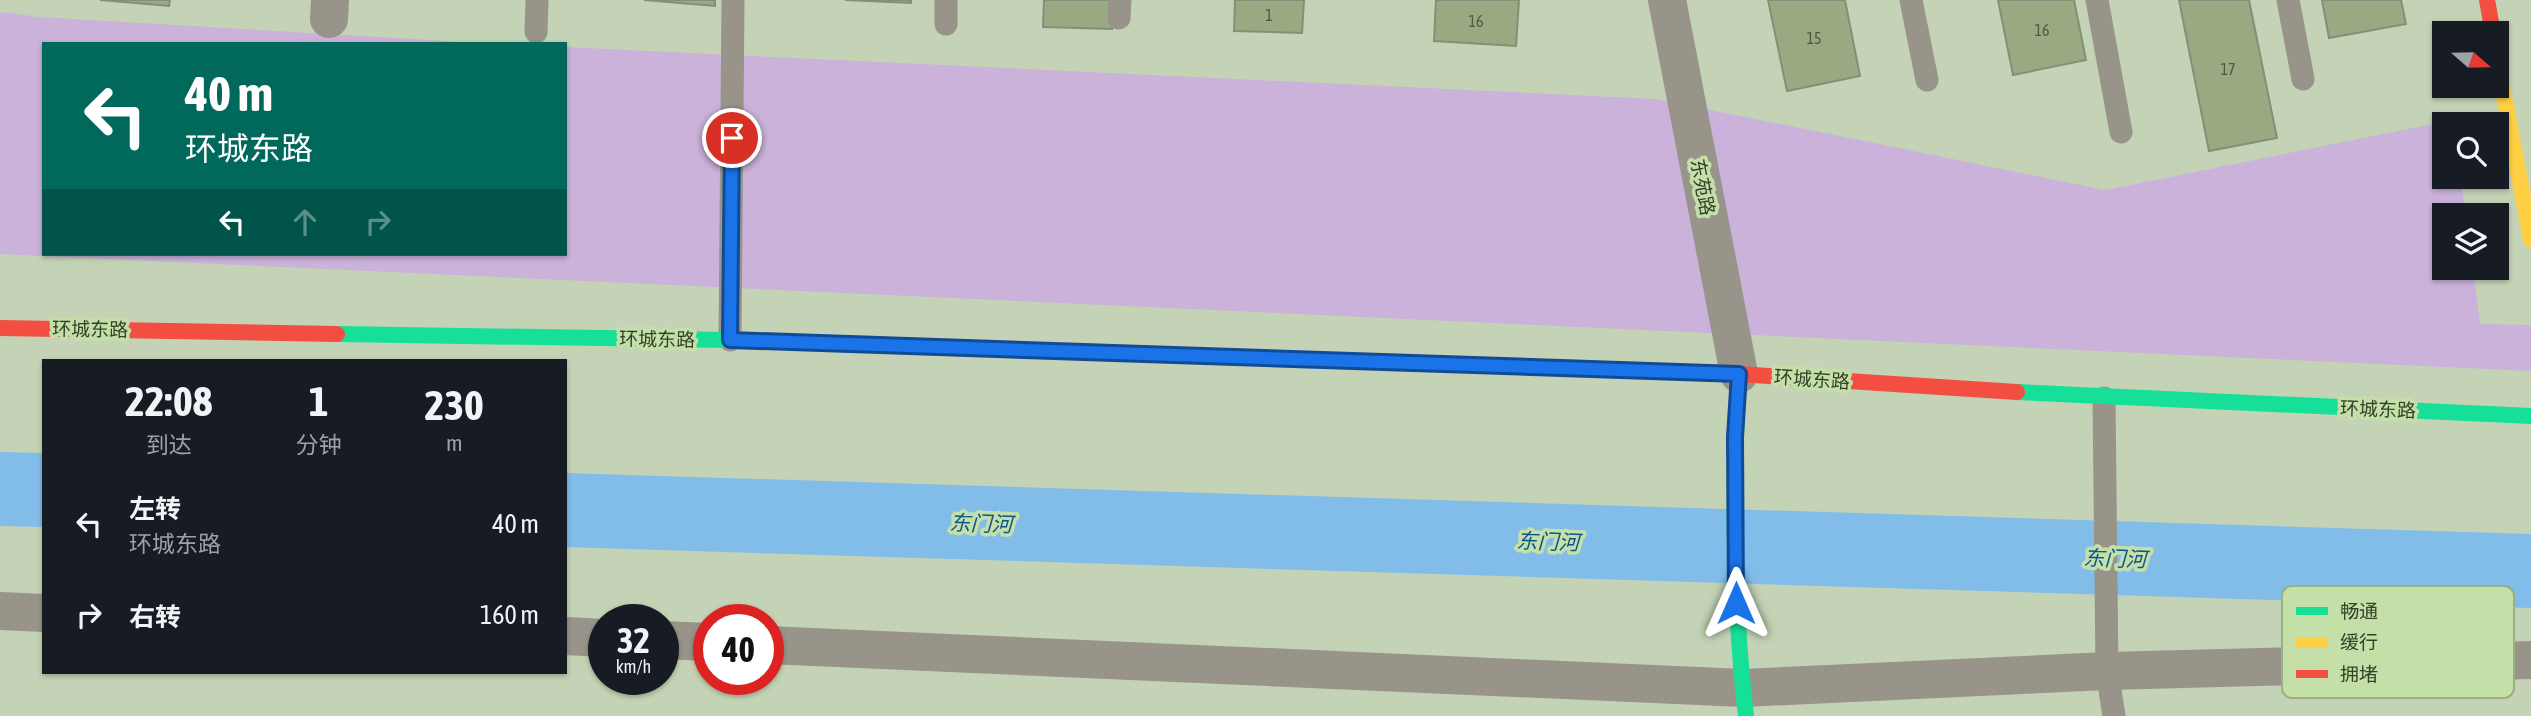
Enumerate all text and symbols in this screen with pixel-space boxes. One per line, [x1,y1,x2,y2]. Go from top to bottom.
house number: 1 [1265,6,1273,24]
house number: 16 [1468,12,1484,30]
house number: 16 [2034,21,2050,39]
north arrow [2432,21,2510,98]
map controls [2432,21,2509,280]
house number: 15 [1806,29,1822,47]
house number: 17 [2220,60,2236,78]
text: 40 m [185,65,273,121]
icon: left [70,70,161,161]
pin [702,108,762,168]
button: search [2432,112,2509,189]
icon: arrive [713,119,751,157]
text: 环城东路 [185,130,313,167]
street label: 东苑路 [1687,157,1719,217]
icon: left [213,203,251,241]
icon: ahead [286,203,324,241]
icon: right [359,203,397,241]
button: layers [2432,203,2509,280]
street label: 环城东路 [52,317,128,341]
street label: 环城东路 [619,327,695,351]
street label: 环城东路 [1773,365,1851,393]
text: 22:08 [125,377,212,425]
text: 1 [309,377,328,425]
text: 230 [425,381,484,429]
street label: 环城东路 [2340,397,2416,421]
text: m [446,430,463,456]
text: 到达 [146,432,192,458]
text: 分钟 [296,432,342,458]
text: 左转 [129,494,181,524]
icon: left [70,505,108,543]
text: 40 m [492,509,539,539]
water label: 东门河 [949,510,1017,536]
water label: 东门河 [1516,528,1584,554]
text: 环城东路 [129,531,221,557]
water label: 东门河 [2083,545,2151,571]
position arrow [1699,566,1773,640]
legend [2282,586,2514,698]
icon: right [70,596,108,634]
text: 160 m [480,600,539,630]
text: 畅通 [2340,600,2378,622]
text: 右转 [129,602,181,632]
speed limit sign: 40 [693,604,784,695]
text: 32 [617,620,650,660]
text: 缓行 [2340,631,2378,653]
text: km/h [616,656,651,677]
text: 拥堵 [2340,663,2378,685]

